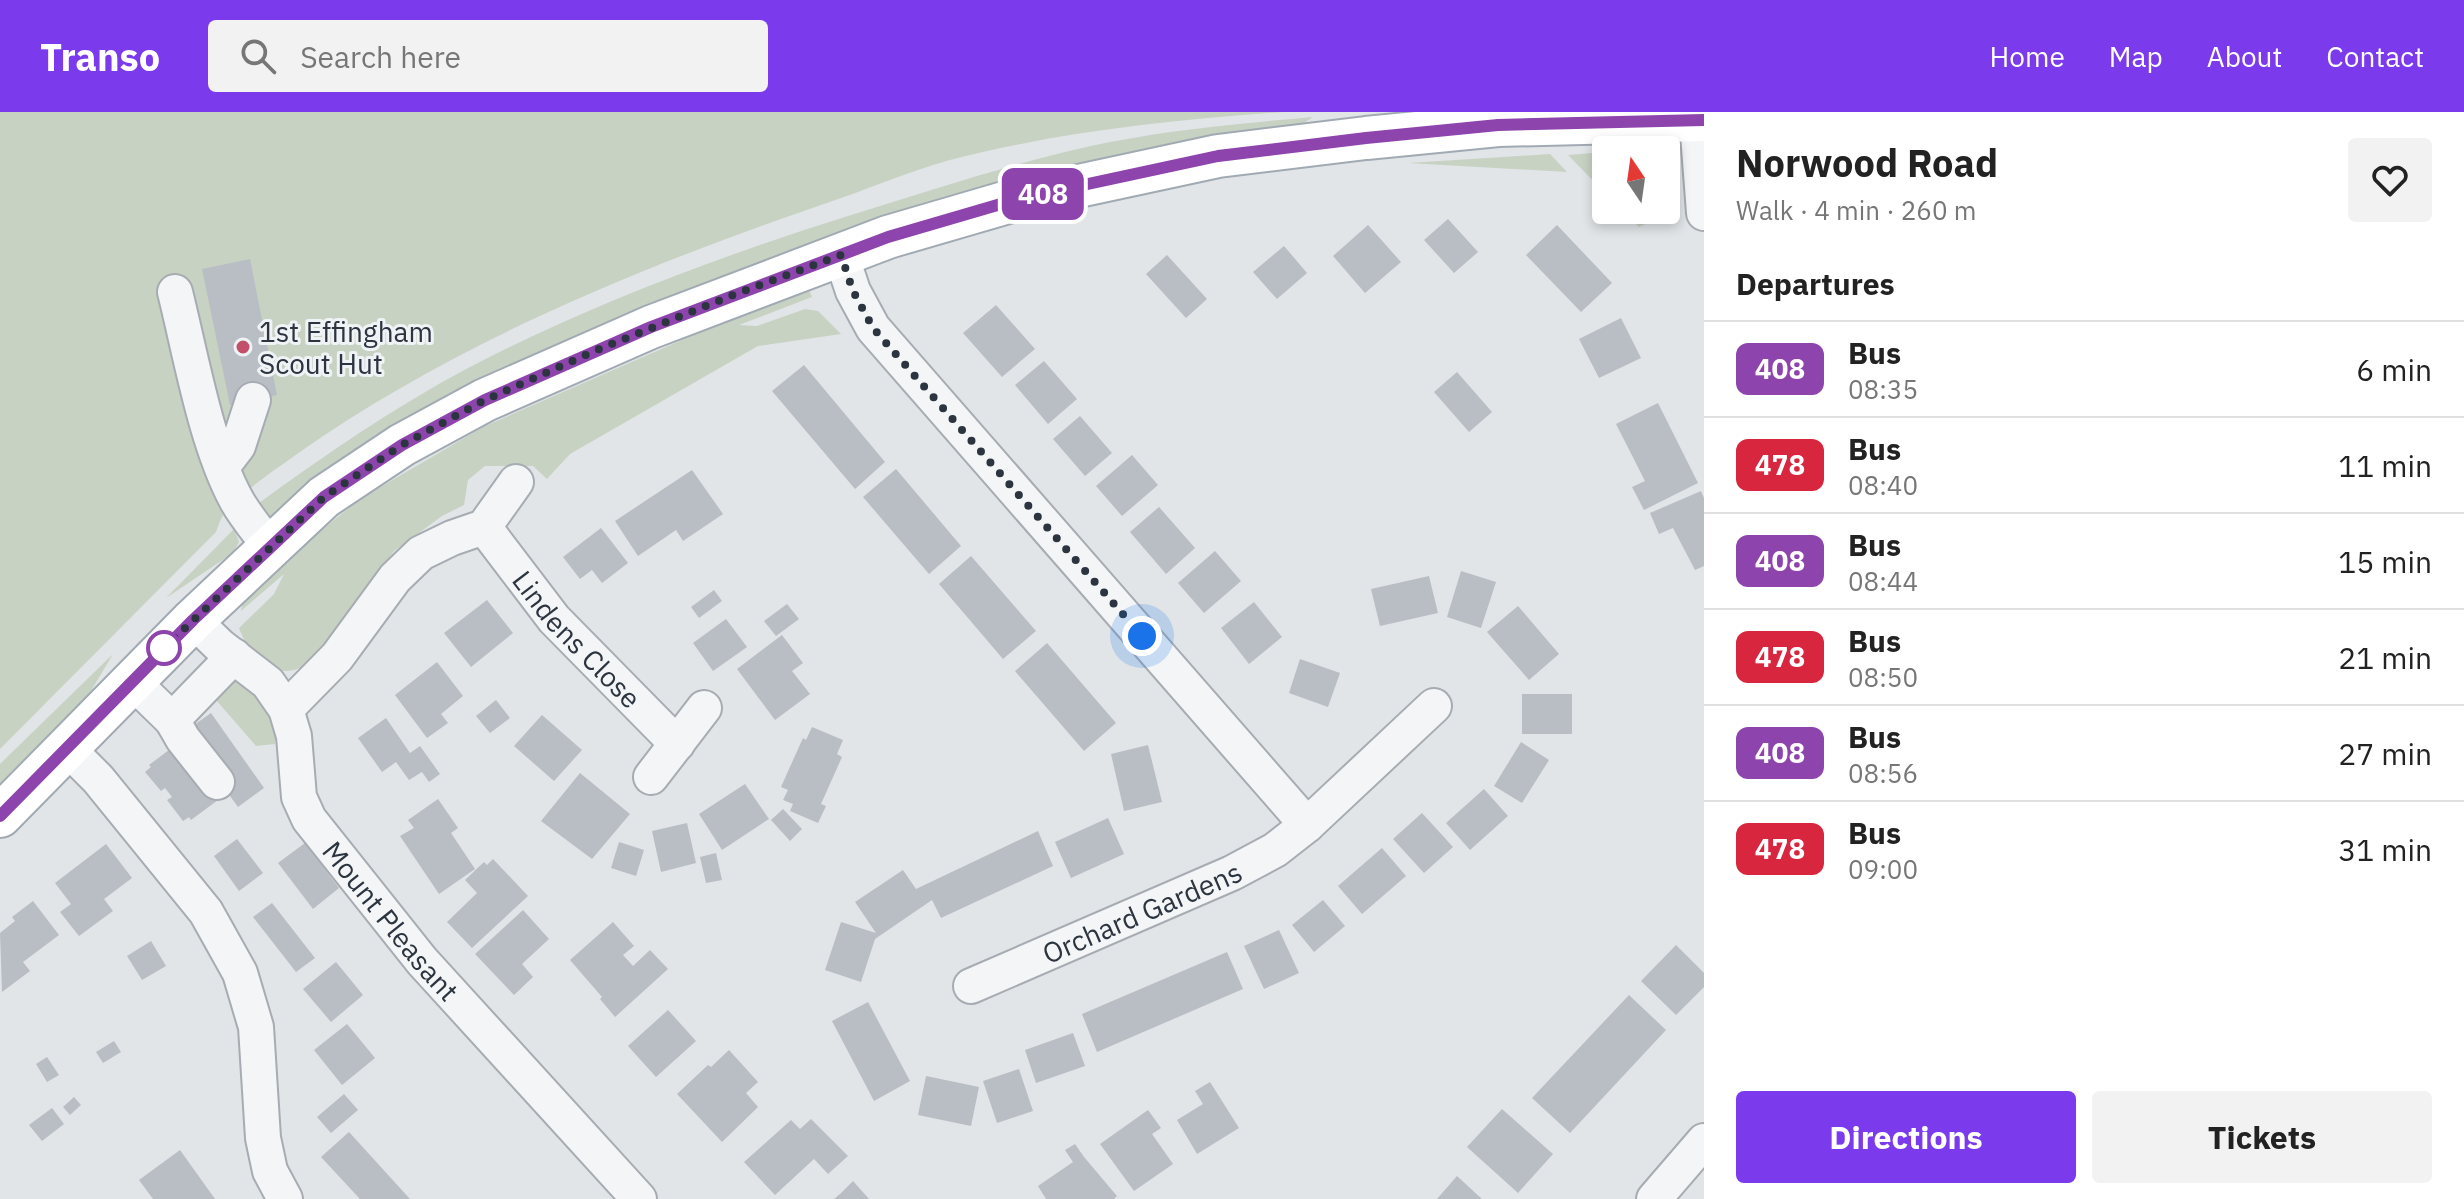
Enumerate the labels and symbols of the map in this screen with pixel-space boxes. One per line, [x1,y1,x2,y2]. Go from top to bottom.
north arrow [1592,136,1680,224]
line badge: 408 [997,168,1089,220]
place label: 1st Effingham Scout Hut [259,313,433,382]
marker: 1st Effingham Scout Hut [234,338,252,356]
street label: Lindens Close [505,563,650,716]
your location [1122,616,1162,656]
unlabelled marker [147,631,181,665]
street label: Mount Pleasant [315,833,468,1008]
street label: Orchard Gardens [1036,853,1248,972]

